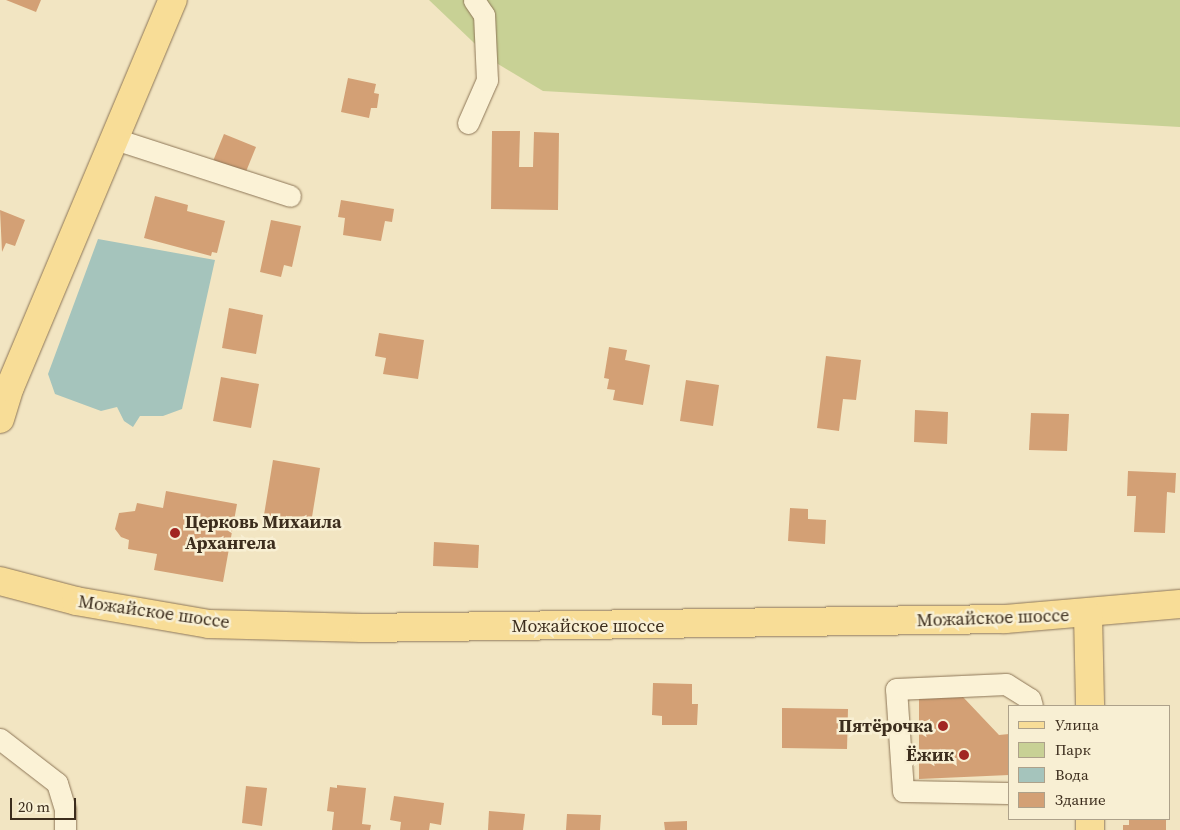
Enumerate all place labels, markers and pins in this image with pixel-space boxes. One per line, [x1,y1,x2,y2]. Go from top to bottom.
place label: Церковь Михаила Архангела [185,512,342,554]
marker: Церковь Михаила Архангела [169,527,181,539]
place label: Пятёрочка [838,715,933,737]
marker: Пятёрочка [937,720,949,732]
place label: Ёжик [906,744,954,766]
marker: Ёжик [958,749,970,761]

